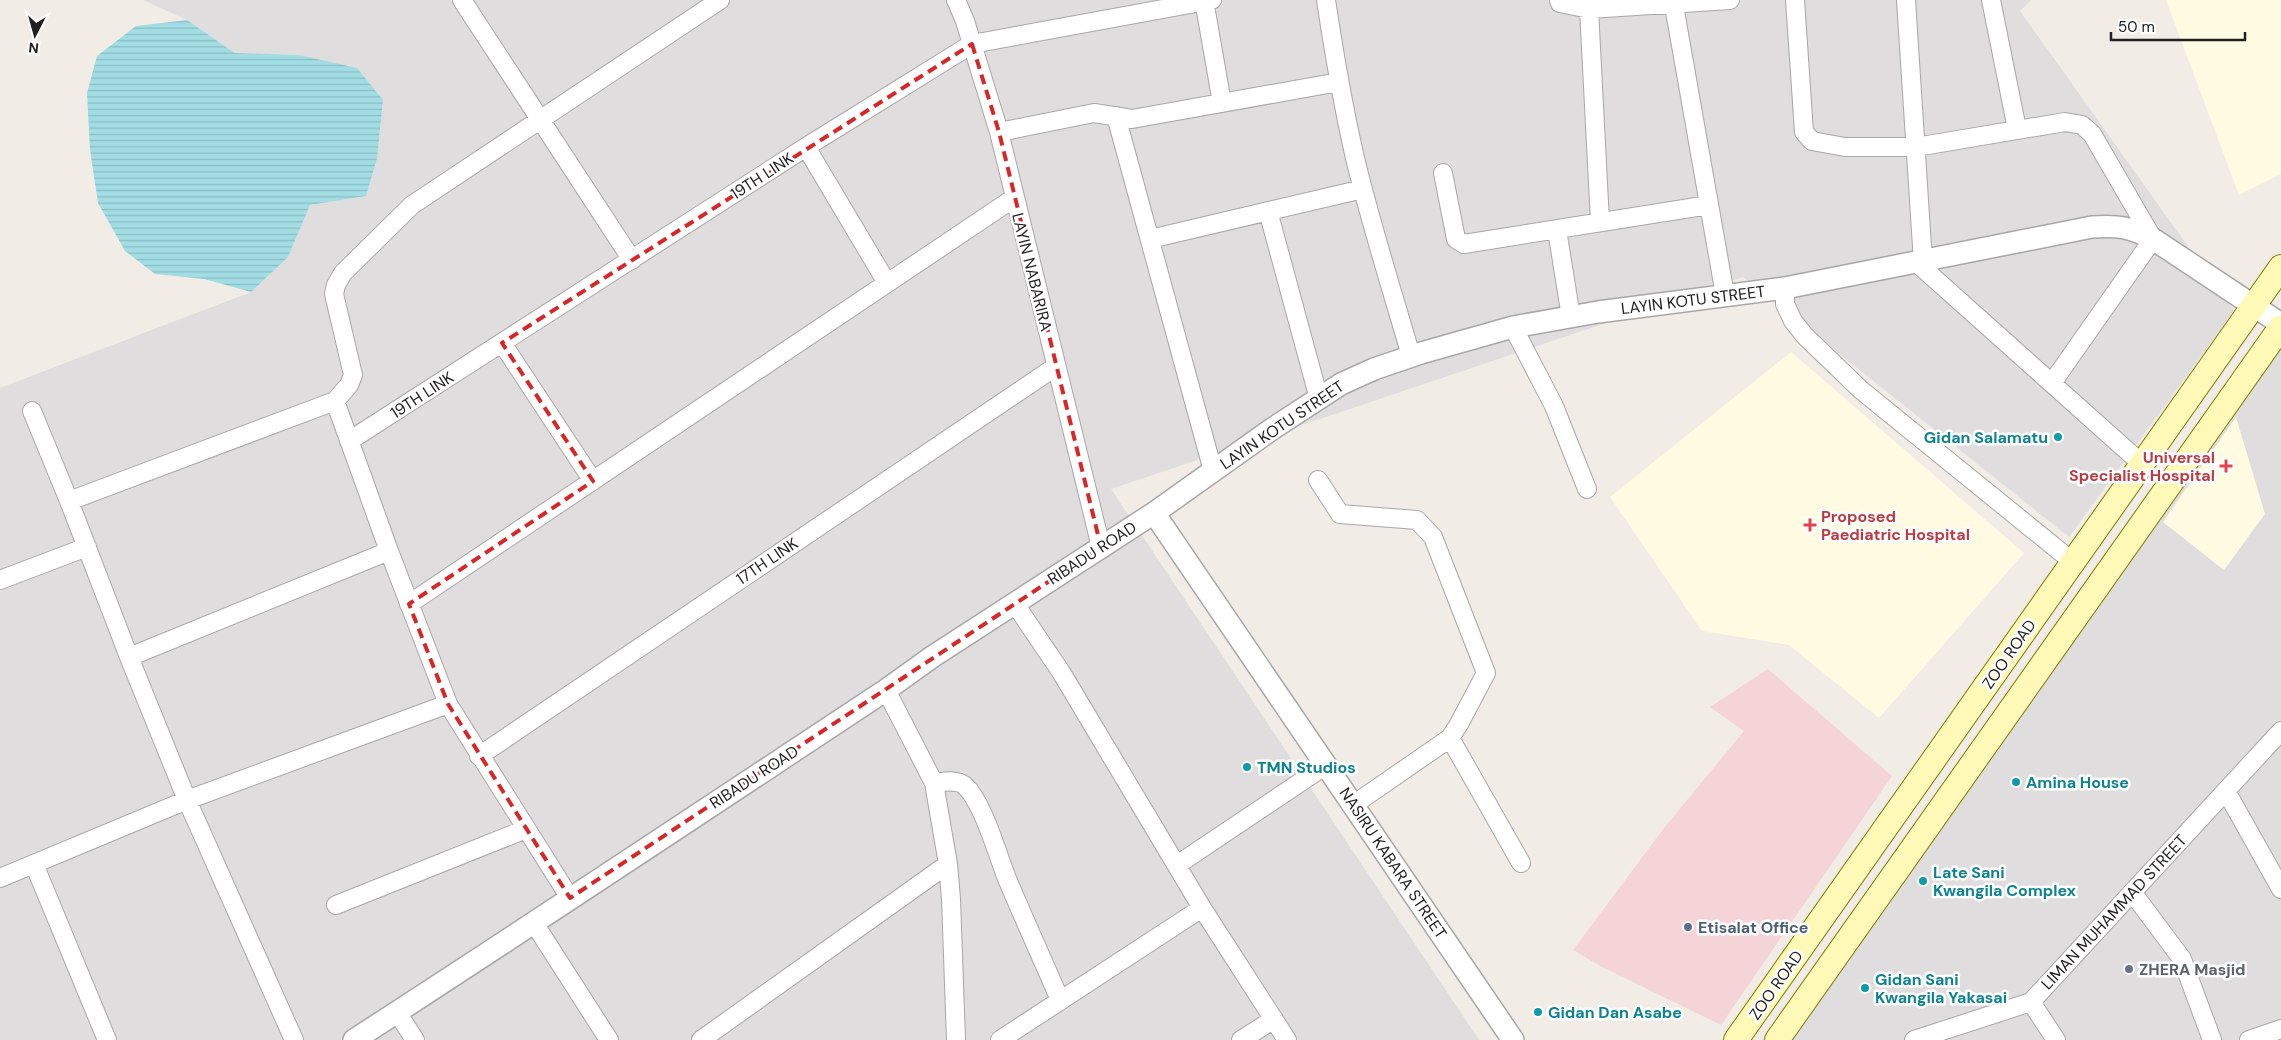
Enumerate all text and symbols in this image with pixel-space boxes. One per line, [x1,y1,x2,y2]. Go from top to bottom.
north arrow [10,10,60,60]
scale bar [2111,10,2245,42]
text: 50 m [2118,17,2155,37]
text: N [28,38,40,57]
street label: 19TH LINK [726,148,798,204]
street label: LAYIN NABARIRA [1007,211,1057,334]
street label: LAYIN KOTU STREET [1620,281,1766,319]
street label: 19TH LINK [386,367,458,423]
street label: LAYIN KOTU STREET [1216,376,1348,474]
place label: Gidan Salamatu [1924,427,2048,448]
marker: Gidan Salamatu [2052,431,2064,443]
place label: Universal Specialist Hospital [2069,447,2215,486]
marker: Universal Specialist Hospital [2219,459,2233,473]
place label: Proposed Paediatric Hospital [1821,506,1970,545]
street label: RIBADU ROAD [1044,516,1140,590]
marker: Proposed Paediatric Hospital [1803,518,1817,532]
street label: 17TH LINK [732,533,802,589]
street label: ZOO ROAD [1977,615,2041,693]
street label: RIBADU ROAD [706,740,802,814]
place label: TMN Studios [1257,757,1356,778]
marker: TMN Studios [1241,761,1253,773]
place label: Amina House [2026,772,2129,793]
marker: Amina House [2010,776,2022,788]
street label: NASIRU KABARA STREET [1335,783,1451,943]
street label: LIMAN MUHAMMAD STREET [2037,830,2191,994]
place label: Late Sani Kwangila Complex [1933,862,2076,901]
marker: Late Sani Kwangila Complex [1917,875,1929,887]
place label: Etisalat Office [1698,917,1808,938]
marker: Etisalat Office [1682,921,1694,933]
street label: ZOO ROAD [1744,946,1808,1024]
place label: ZHERA Masjid [2139,959,2246,980]
marker: ZHERA Masjid [2123,963,2135,975]
place label: Gidan Sani Kwangila Yakasai [1875,969,2007,1008]
marker: Gidan Sani Kwangila Yakasai [1859,982,1871,994]
place label: Gidan Dan Asabe [1548,1002,1682,1023]
marker: Gidan Dan Asabe [1532,1006,1544,1018]

